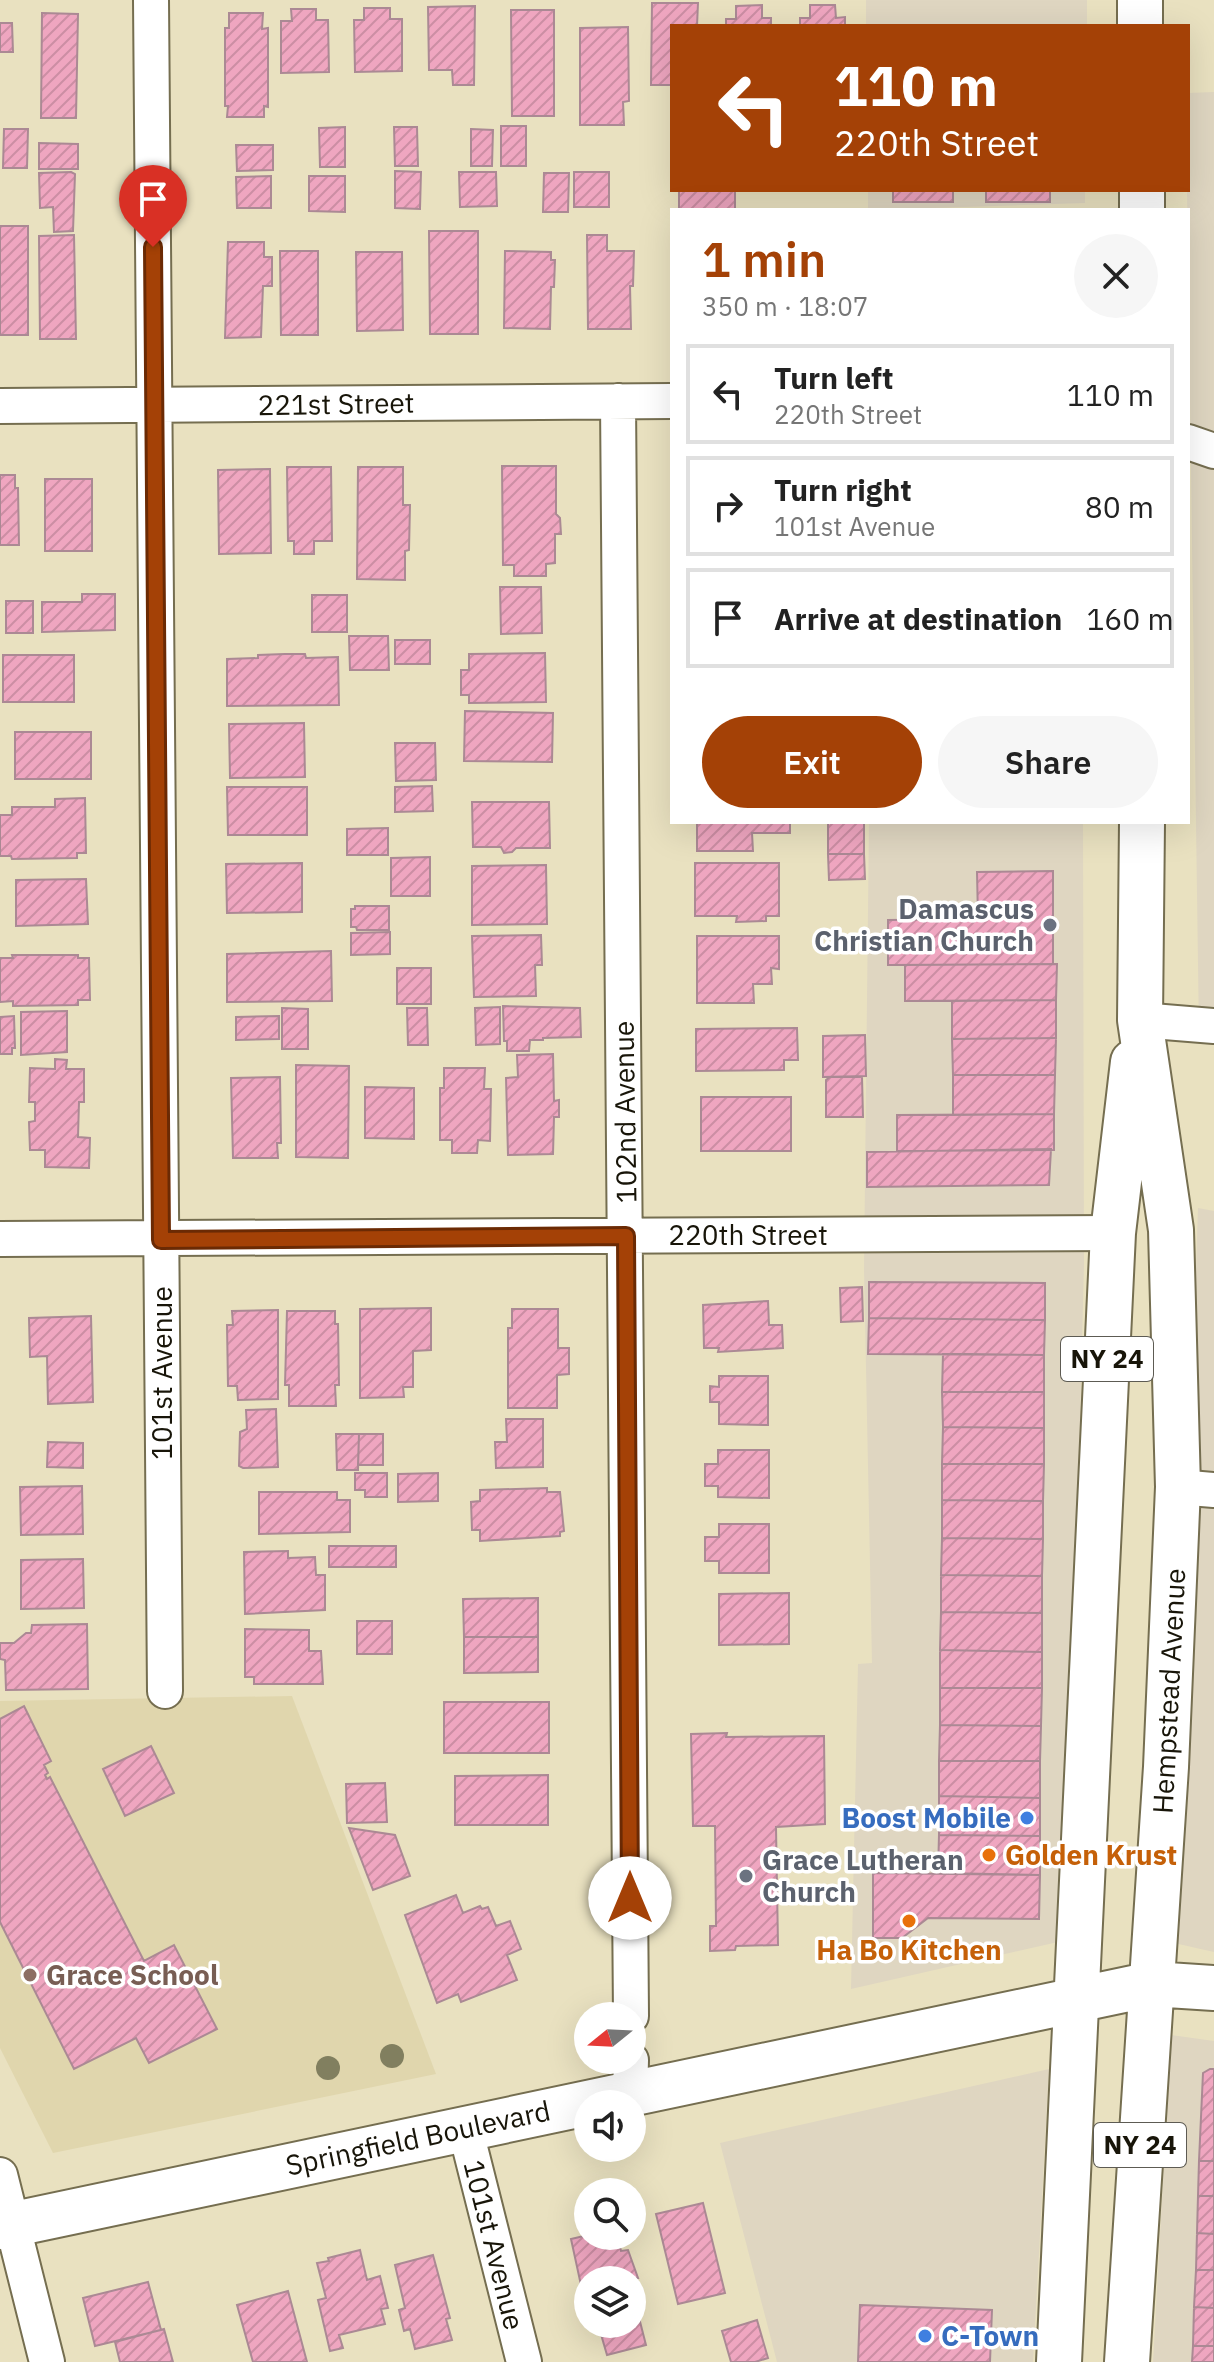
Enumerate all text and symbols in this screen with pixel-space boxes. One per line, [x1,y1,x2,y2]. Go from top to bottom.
text: 110 m [834,49,998,121]
icon: left [702,56,806,160]
text: 220th Street [834,119,1039,166]
pin [119,165,187,247]
icon: arrive [131,177,175,221]
text: 1 min [702,228,826,290]
button: close [1074,234,1158,318]
text: 350 m · 18:07 [702,289,868,323]
text: Turn left [774,358,893,397]
icon: left [706,372,750,416]
text: 110 m [1067,375,1154,414]
street label: 221st Street [257,384,415,423]
text: 220th Street [774,397,922,431]
text: Turn right [774,470,912,509]
icon: right [706,484,750,528]
text: 80 m [1085,487,1154,526]
text: 101st Avenue [774,509,935,543]
icon: arrive [706,596,750,640]
text: Arrive at destination [774,599,1062,638]
text: 160 m [1086,599,1174,638]
button: Exit [702,716,922,808]
button: Share [938,716,1158,808]
place label: Damascus Christian Church [814,890,1034,959]
marker: Damascus Christian Church [1041,916,1059,934]
street label: 102nd Avenue [604,1020,645,1204]
street label: 220th Street [668,1216,828,1253]
street label: 101st Avenue [143,1286,180,1460]
road number: NY 24 [1061,1337,1153,1381]
street label: Hempstead Avenue [1144,1567,1193,1815]
place label: Boost Mobile [842,1799,1011,1836]
marker: Boost Mobile [1018,1809,1036,1827]
place label: Golden Krust [1005,1836,1177,1873]
place label: Grace Lutheran Church [762,1841,964,1910]
marker: Golden Krust [980,1846,998,1864]
position arrow [588,1856,672,1940]
marker: Grace Lutheran Church [737,1867,755,1885]
marker: Ha Bo Kitchen [900,1912,918,1930]
place label: Ha Bo Kitchen [816,1931,1002,1968]
place label: Grace School [46,1956,218,1993]
marker: Grace School [21,1966,39,1984]
north arrow [574,2002,646,2074]
map controls [574,2002,646,2338]
button: sound [574,2090,646,2162]
street label: Springfield Boulevard [282,2091,554,2184]
road number: NY 24 [1094,2123,1186,2167]
street label: 101st Avenue [456,2156,533,2334]
button: search [574,2178,646,2250]
button: layers [574,2266,646,2338]
place label: C-Town [941,2317,1039,2354]
marker: C-Town [916,2327,934,2345]

